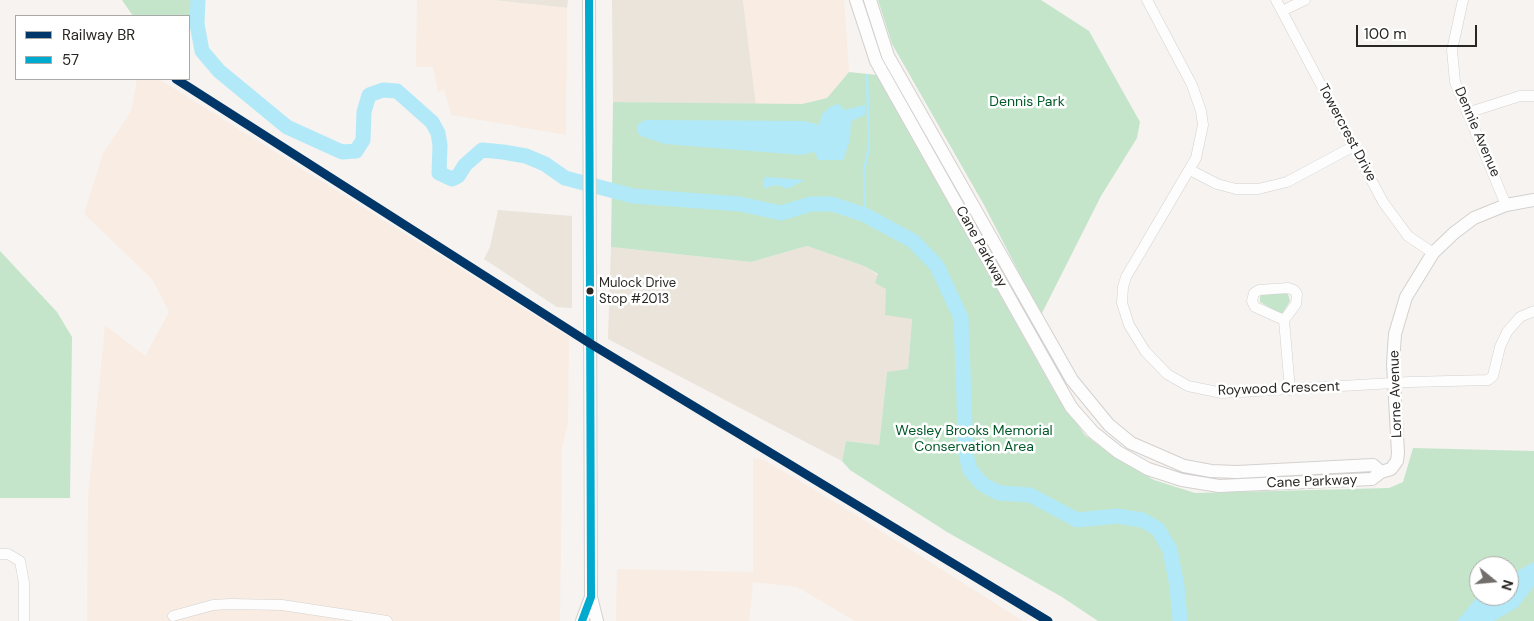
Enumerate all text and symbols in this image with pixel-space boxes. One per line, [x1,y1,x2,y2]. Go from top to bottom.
legend [15,15,190,80]
scale bar [1359,15,1480,47]
text: 100 m [1364,24,1407,44]
text: Railway BR [62,25,135,45]
text: 57 [62,50,79,70]
street label: Towercrest Drive [1314,81,1380,185]
street label: Dennie Avenue [1450,84,1504,180]
park label: Dennis Park [989,94,1065,110]
street label: Cane Parkway [952,203,1010,291]
place label: Mulock Drive Stop #2013 [599,276,676,307]
marker: Mulock Drive Stop #2013 [585,286,595,296]
street label: Lorne Avenue [1386,350,1406,438]
street label: Roywood Crescent [1218,378,1340,400]
park label: Wesley Brooks Memorial Conservation Area [895,423,1053,456]
street label: Cane Parkway [1266,472,1358,492]
north arrow [1469,556,1519,606]
text: N [1497,578,1517,593]

